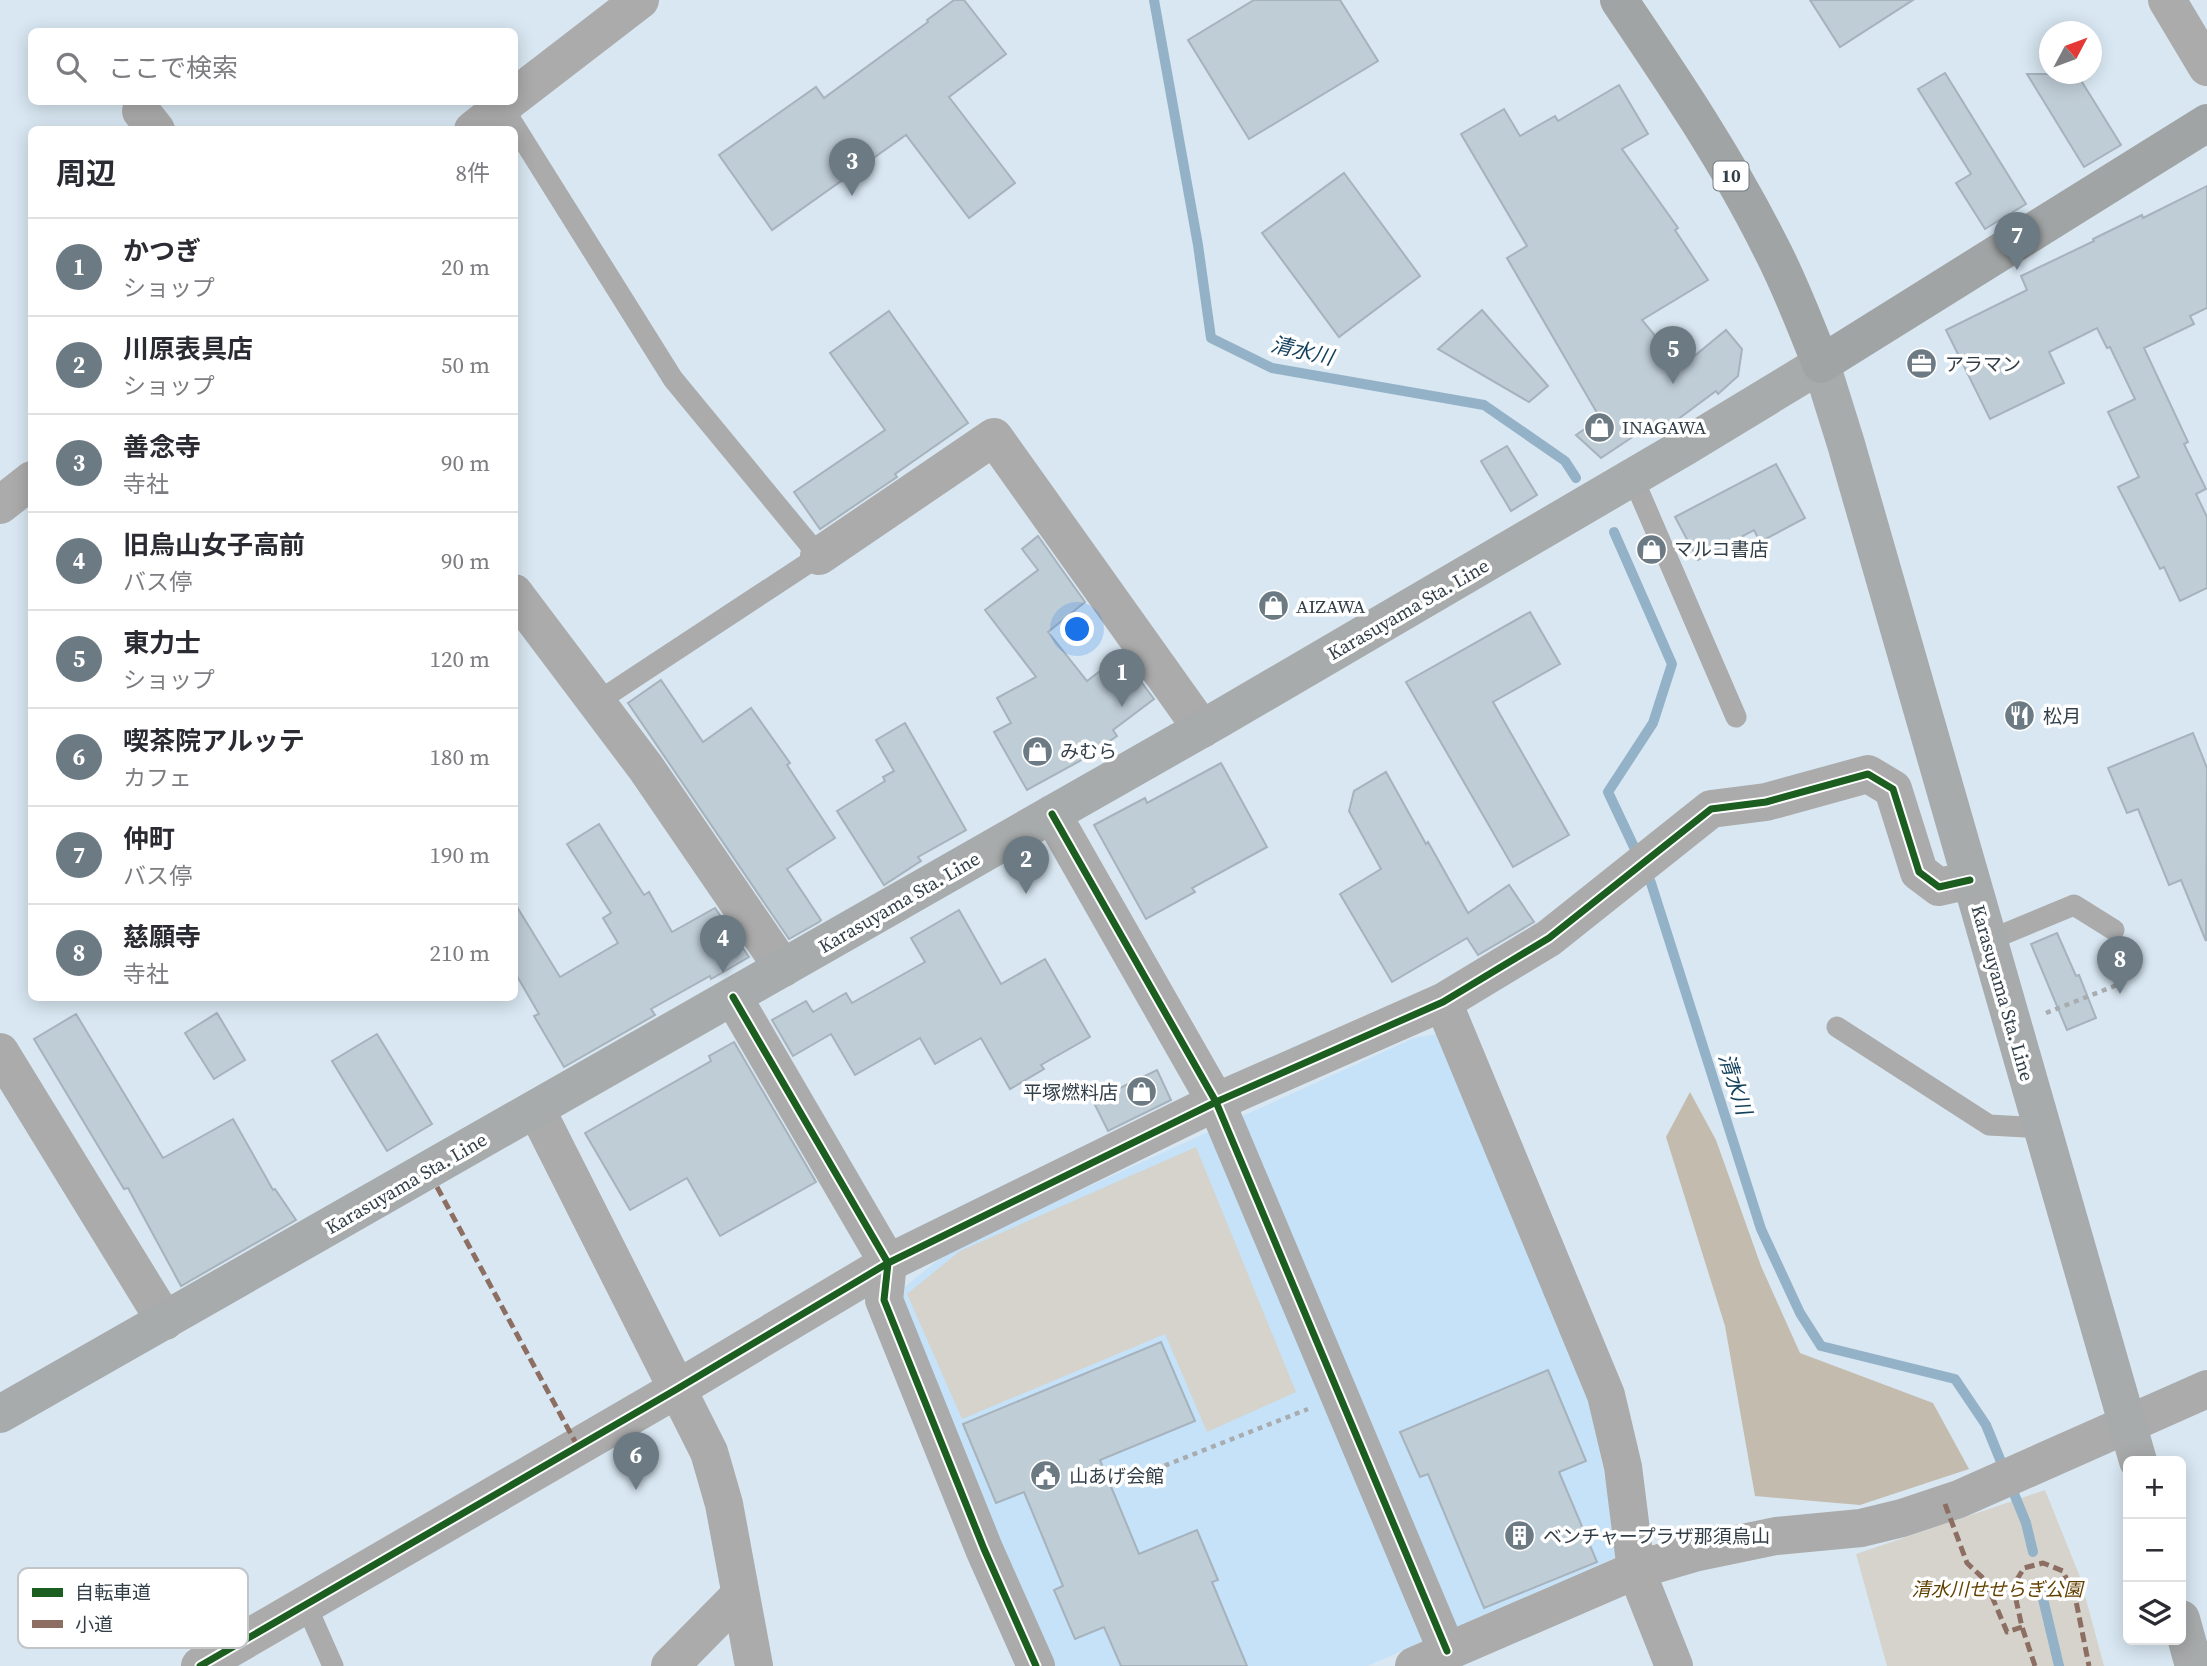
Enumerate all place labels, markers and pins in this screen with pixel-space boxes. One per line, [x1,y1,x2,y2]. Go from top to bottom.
pin: 3 [829,138,875,196]
pin: 7 [1994,212,2040,270]
pin: 5 [1650,326,1696,384]
office icon: アラマン [1905,347,1939,381]
place label: アラマン [1945,351,2021,377]
shop icon: INAGAWA [1582,410,1616,444]
place label: INAGAWA [1622,414,1707,440]
shop icon: マルコ書店 [1634,532,1668,566]
place label: マルコ書店 [1674,536,1769,562]
shop icon: AIZAWA [1256,589,1290,623]
place label: AIZAWA [1296,593,1366,619]
pin: 1 [1099,649,1145,707]
restaurant icon: 松月 [2003,699,2037,733]
place label: 松月 [2043,703,2081,729]
shop icon: みむら [1020,734,1054,768]
place label: みむら [1060,738,1117,764]
pin: 2 [1003,836,1049,894]
pin: 4 [700,915,746,973]
pin: 8 [2097,936,2143,994]
shop icon: 平塚燃料店 [1124,1075,1158,1109]
place label: 平塚燃料店 [1023,1079,1118,1105]
pin: 6 [613,1432,659,1490]
public building icon: 山あげ会館 [1029,1459,1063,1493]
place label: 山あげ会館 [1069,1463,1164,1489]
building icon: ベンチャープラザ那須烏山 [1503,1519,1537,1553]
place label: ベンチャープラザ那須烏山 [1543,1523,1770,1549]

